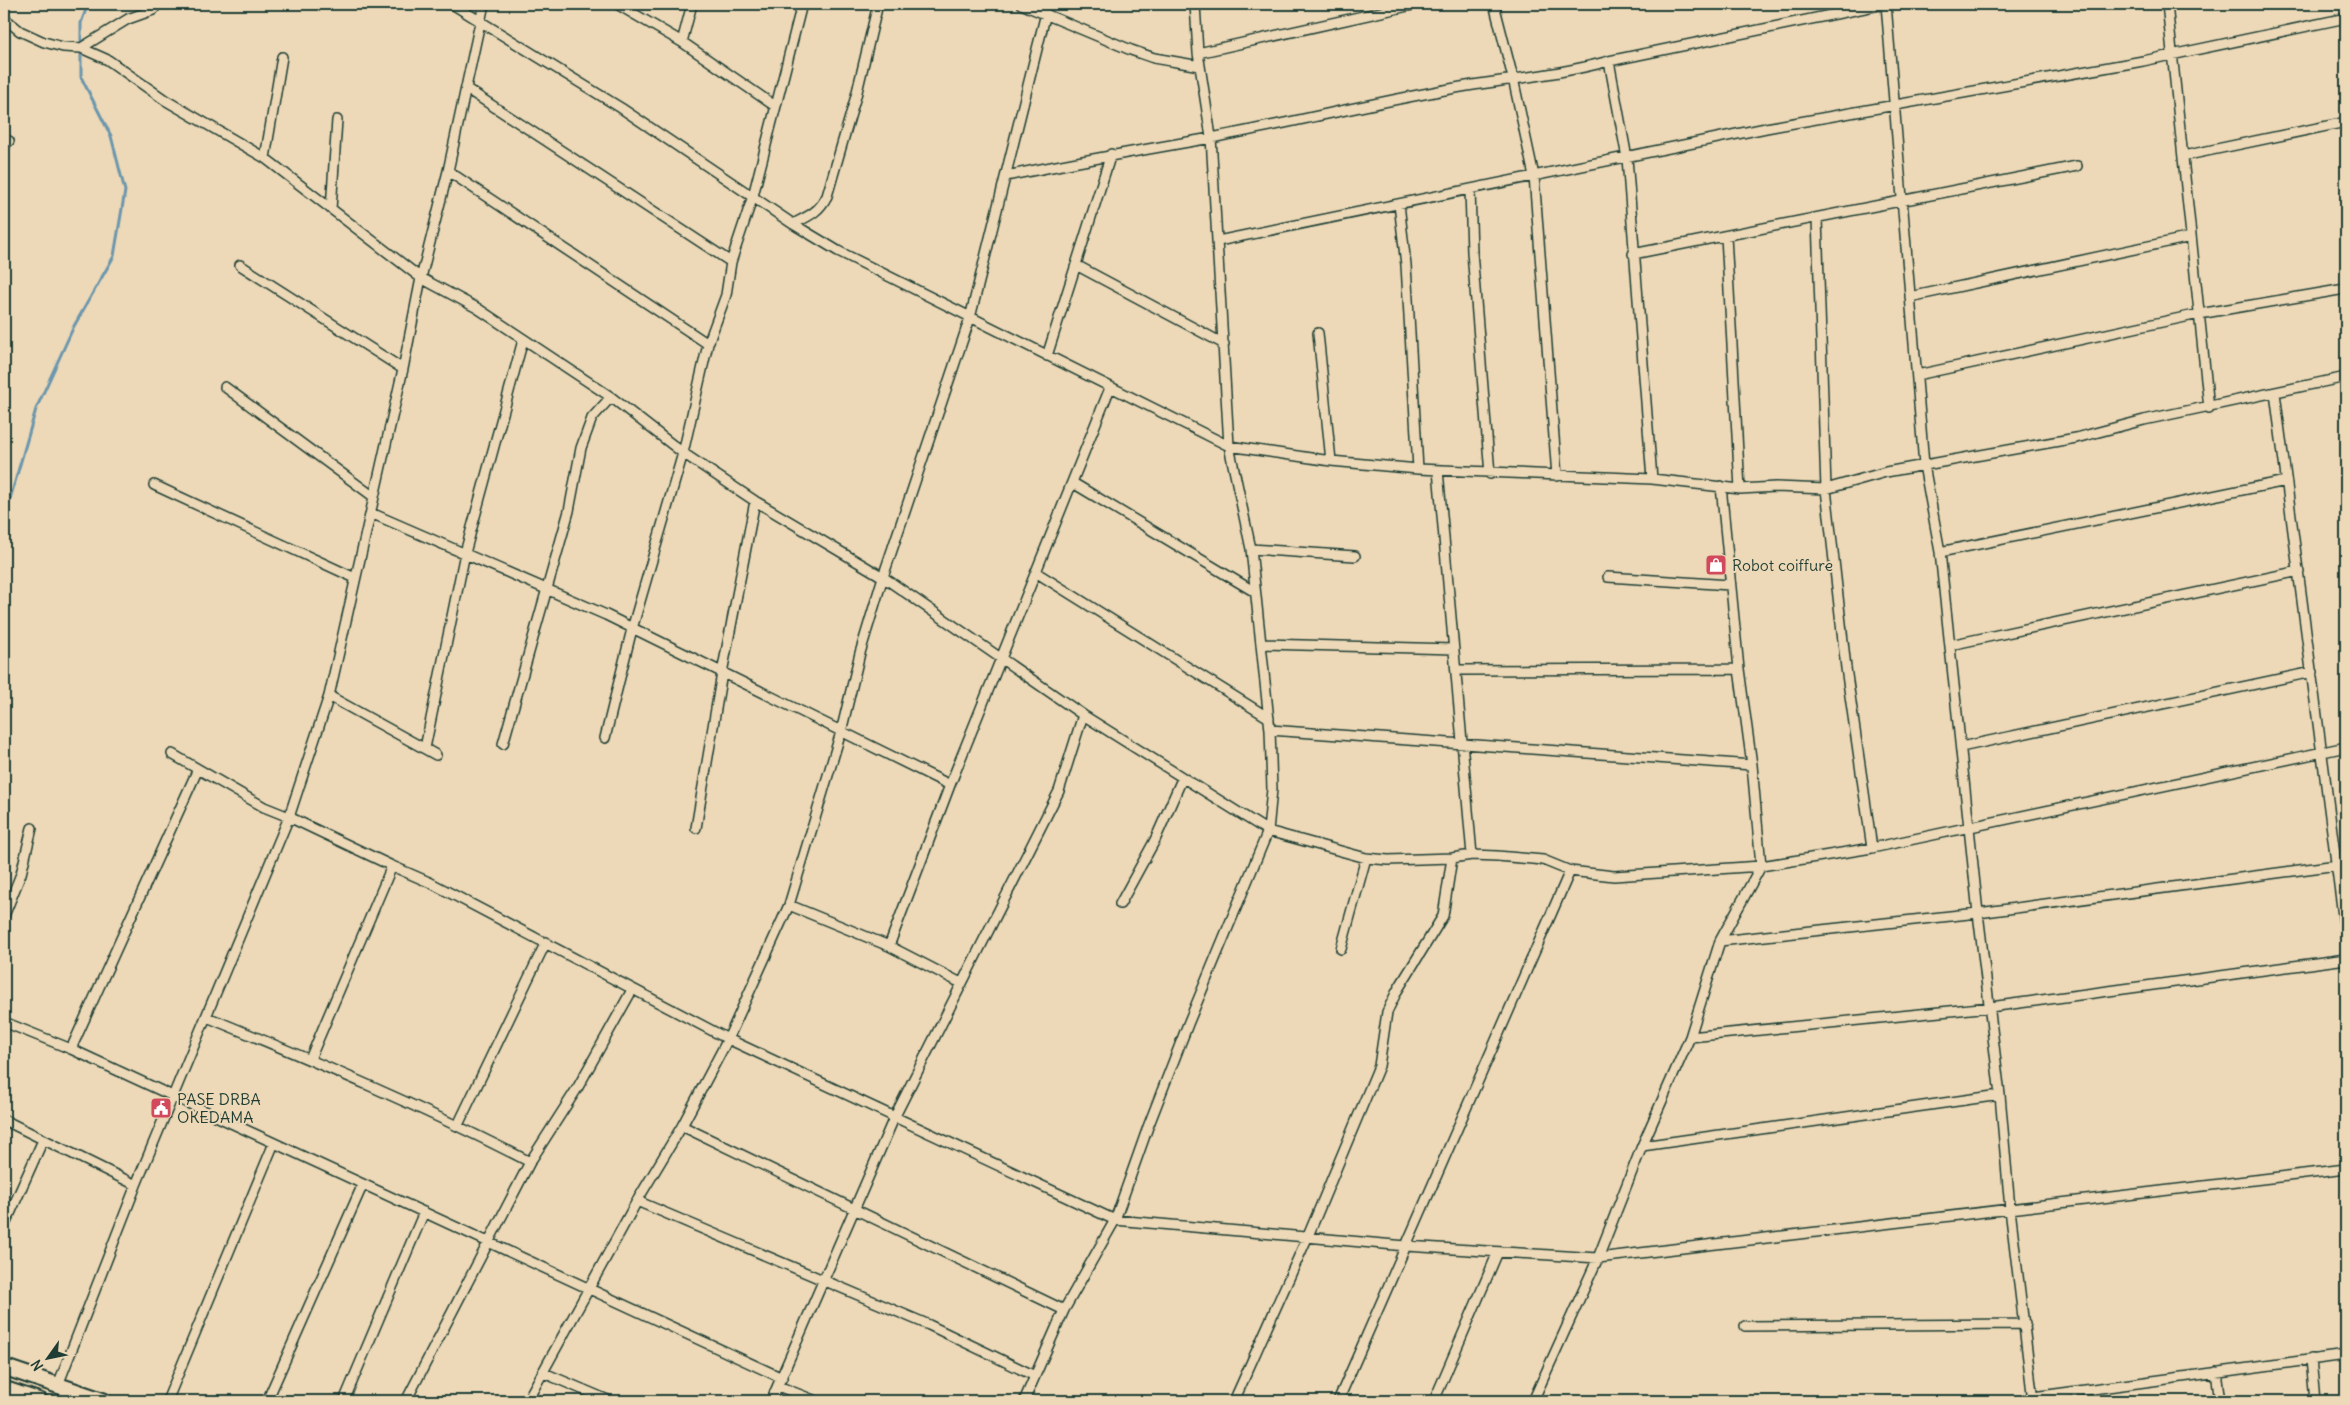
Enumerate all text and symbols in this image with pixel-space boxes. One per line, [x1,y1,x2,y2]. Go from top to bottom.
shop icon: Robot coiffure [1704,553,1728,577]
place label: Robot coiffure [1732,555,1833,575]
place label: PASE DRBA OKEDAMA [177,1089,261,1127]
public building icon: PASE DRBA OKEDAMA [149,1096,173,1120]
north arrow [22,1332,72,1382]
text: N [27,1356,47,1374]

